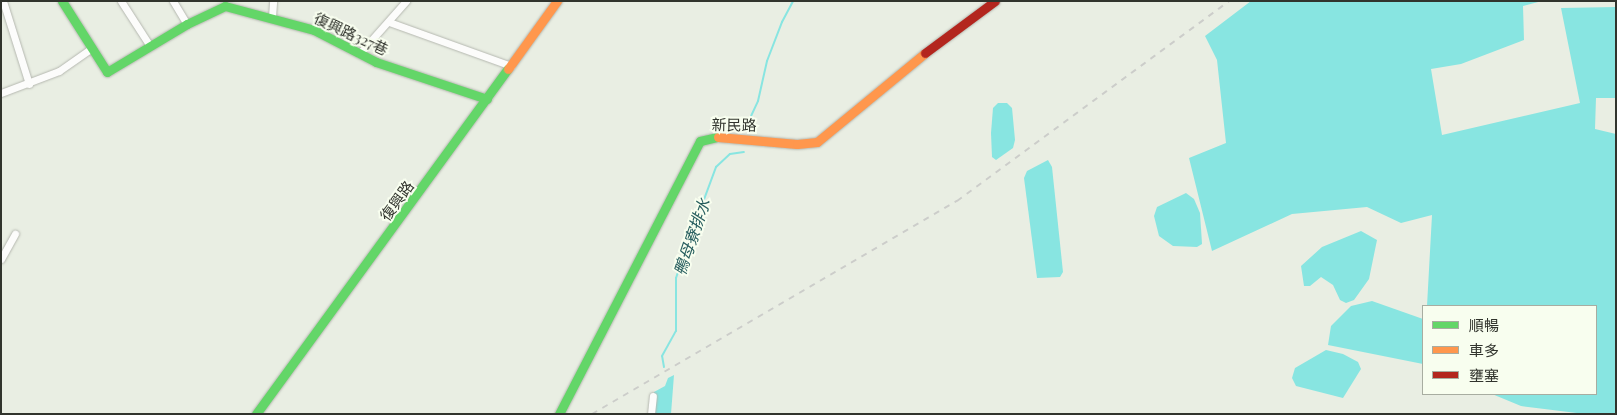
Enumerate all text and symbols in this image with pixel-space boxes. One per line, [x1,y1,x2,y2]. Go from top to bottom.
street label: 復興路327巷 [311,9,391,59]
street label: 新民路 [711,116,757,134]
street label: 復興路 [376,178,418,224]
water label: 鴨母寮排水 [670,196,714,278]
legend [1422,305,1597,395]
text: 順暢 [1469,315,1499,335]
text: 車多 [1469,340,1499,360]
text: 壅塞 [1469,365,1499,385]

